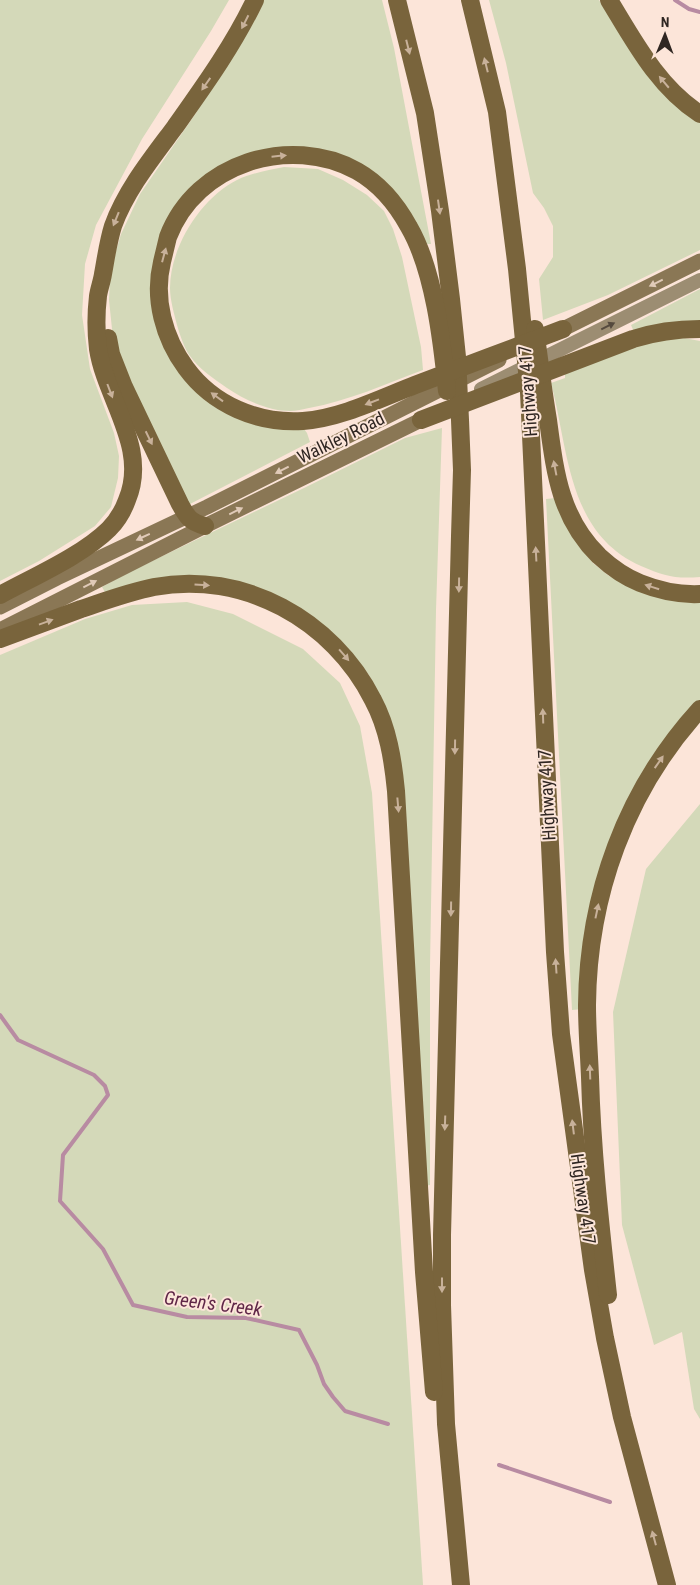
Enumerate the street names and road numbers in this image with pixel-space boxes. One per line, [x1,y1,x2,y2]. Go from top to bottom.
street label: Highway 417 [514,345,541,437]
street label: Walkley Road [294,407,388,468]
street label: Highway 417 [534,749,559,841]
street label: Highway 417 [567,1152,600,1246]

